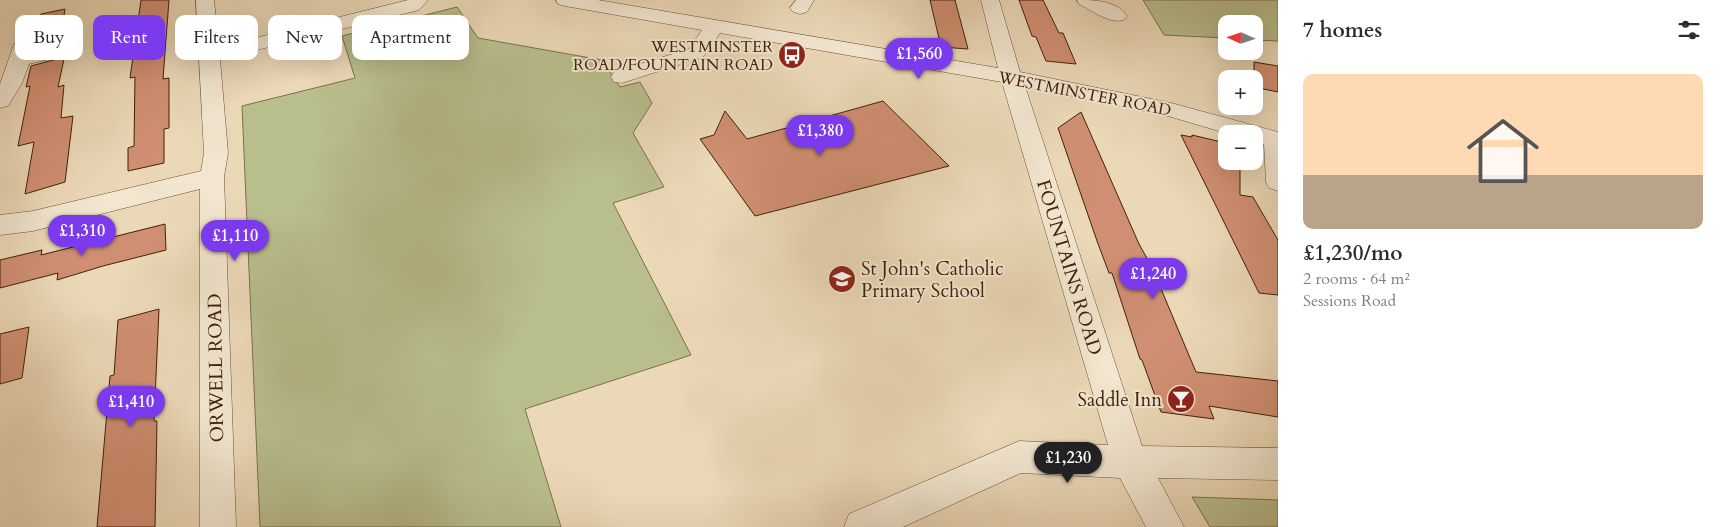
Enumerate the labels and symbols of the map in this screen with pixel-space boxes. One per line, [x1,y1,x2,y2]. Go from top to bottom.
north arrow [1218,15,1262,60]
place label: WESTMINSTER ROAD/FOUNTAIN ROAD [573,36,773,76]
pin: £1,560 [878,38,960,80]
bus stop icon: WESTMINSTER ROAD/FOUNTAIN ROAD [777,40,807,70]
street label: WESTMINSTER ROAD [995,66,1173,122]
pin: £1,380 [779,114,861,157]
street label: FOUNTAINS ROAD [1030,176,1108,358]
pin: £1,310 [41,214,123,257]
pin: £1,110 [194,220,276,262]
place label: St John's Catholic Primary School [861,256,1004,304]
pin: £1,240 [1112,258,1194,300]
school or university icon: St John's Catholic Primary School [827,264,857,294]
street label: ORWELL ROAD [202,293,230,443]
bar icon: Saddle Inn [1166,384,1196,414]
pin: £1,410 [90,386,172,428]
place label: Saddle Inn [1077,387,1162,413]
pin: £1,230 [1027,442,1109,484]

